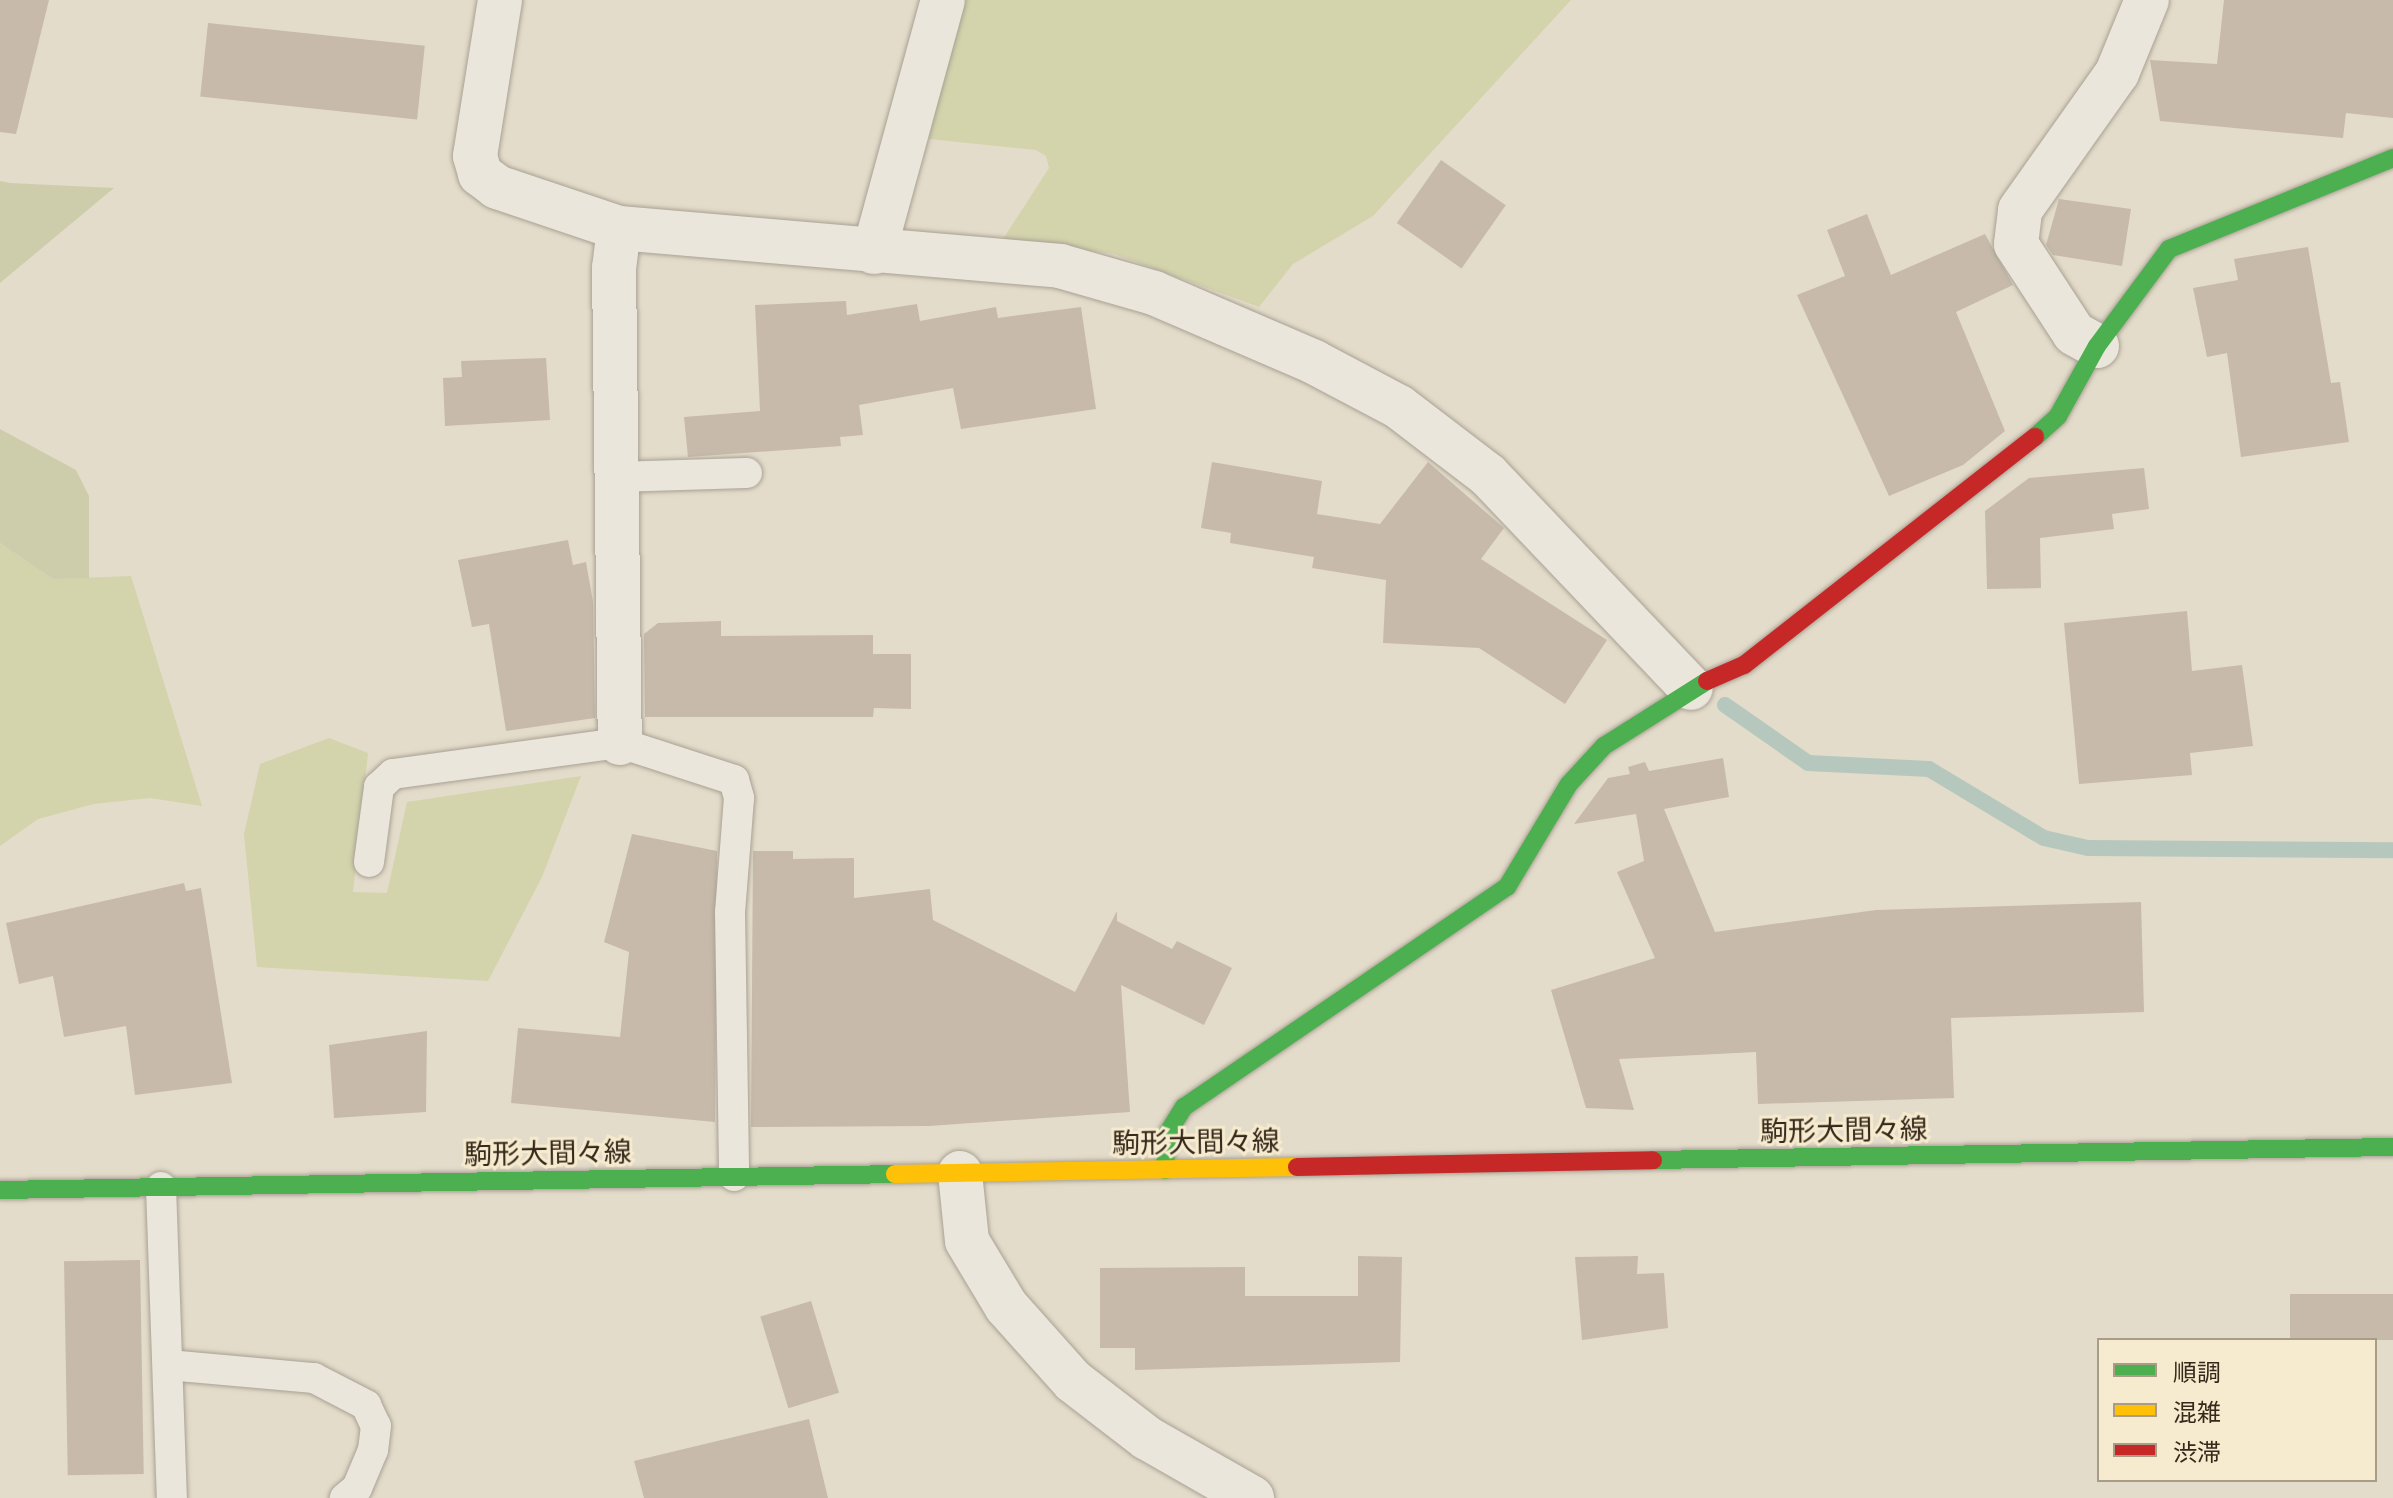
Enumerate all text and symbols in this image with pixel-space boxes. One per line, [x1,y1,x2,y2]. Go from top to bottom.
street label: 駒形大間々線 [1760,1111,1928,1147]
street label: 駒形大間々線 [1112,1123,1280,1159]
street label: 駒形大間々線 [464,1134,632,1170]
legend [2097,1338,2377,1482]
text: 順調 [2173,1355,2221,1387]
text: 混雑 [2173,1395,2221,1427]
text: 渋滞 [2173,1435,2221,1467]

